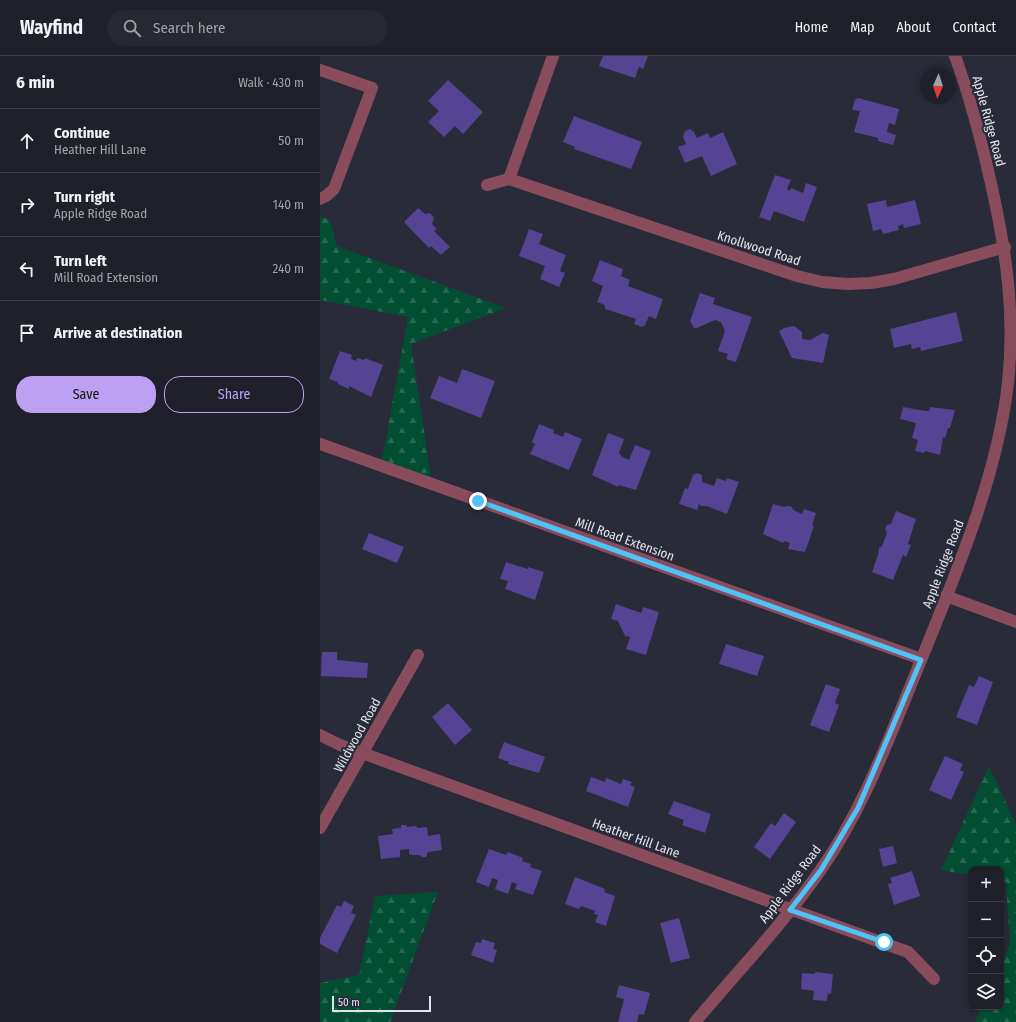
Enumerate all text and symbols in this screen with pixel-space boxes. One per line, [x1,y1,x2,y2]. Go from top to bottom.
search box [107,10,387,46]
text: Wayfind [20,16,83,39]
icon: search [121,17,143,39]
text: Search here [153,19,225,37]
text: Home [795,19,828,36]
text: Map [850,19,874,36]
text: About [896,19,931,36]
text: Contact [953,19,996,36]
north arrow [920,68,956,104]
text: 6 min [16,72,55,93]
street label: Apple Ridge Road [970,74,1008,168]
text: Walk · 430 m [238,75,304,90]
text: Continue [54,124,110,142]
icon: ahead [16,130,38,152]
text: 50 m [278,133,304,148]
text: Heather Hill Lane [54,142,146,157]
text: Turn right [54,188,115,206]
icon: right [16,194,38,216]
text: 140 m [273,197,304,212]
text: Apple Ridge Road [54,206,147,221]
street label: Knollwood Road [716,227,802,269]
text: Turn left [54,252,107,270]
icon: left [16,258,38,280]
text: 240 m [272,261,304,276]
text: Mill Road Extension [54,270,158,285]
icon: arrive [16,322,38,344]
text: Arrive at destination [54,324,182,342]
button: Save [16,376,156,413]
button: Share [164,376,304,413]
route end [469,492,487,510]
street label: Mill Road Extension [574,514,676,564]
street label: Apple Ridge Road [919,518,967,610]
street label: Wildwood Road [330,695,384,775]
street label: Heather Hill Lane [590,815,682,861]
street label: Apple Ridge Road [756,842,824,926]
map controls [968,866,1004,1010]
button: + [968,866,1004,902]
button: − [968,902,1004,938]
route start [875,933,893,951]
button: locate [968,938,1004,974]
button: layers [968,974,1004,1010]
scale bar [332,994,431,1013]
text: 50 m [338,996,360,1009]

